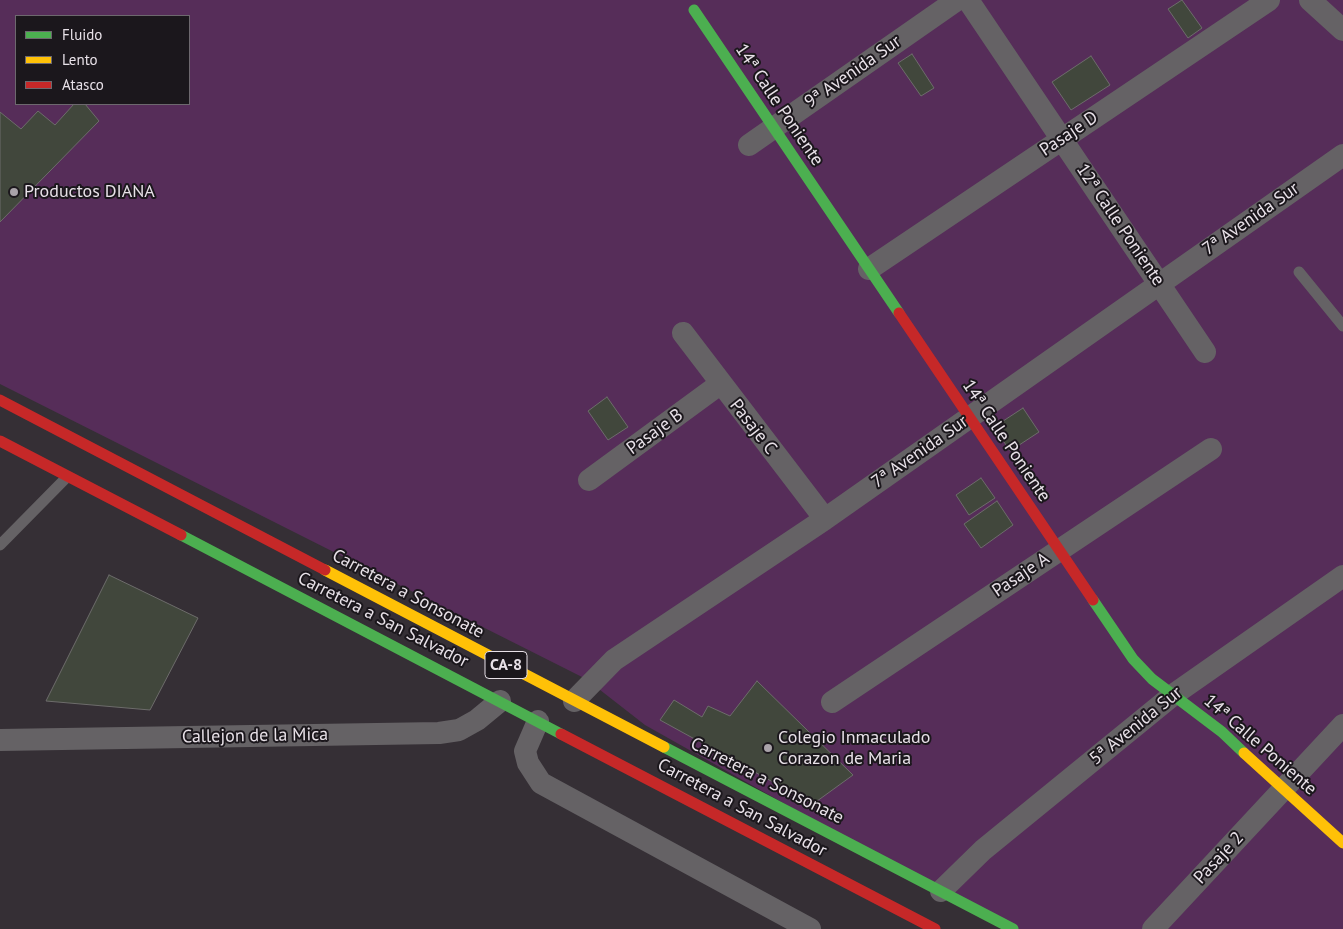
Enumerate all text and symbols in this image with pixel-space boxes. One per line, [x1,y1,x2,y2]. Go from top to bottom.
legend [15,15,190,105]
text: Fluido [62,25,102,44]
street label: 9ª Avenida Sur [801,31,905,113]
street label: 14ª Calle Poniente [730,40,828,170]
text: Lento [62,50,98,69]
text: Atasco [62,75,104,94]
street label: Pasaje D [1036,107,1102,161]
street label: 12ª Calle Poniente [1071,160,1169,290]
street label: 7ª Avenida Sur [1199,178,1303,260]
place label: Productos DIANA [24,181,155,203]
marker: Productos DIANA [8,186,20,198]
street label: 14ª Calle Poniente [957,376,1055,506]
street label: Pasaje C [725,395,781,459]
street label: Pasaje B [623,404,687,460]
street label: 7ª Avenida Sur [868,411,972,493]
street label: Carretera a Sonsonate [328,545,488,643]
street label: Pasaje A [988,548,1054,602]
street label: Carretera a San Salvador [294,568,472,672]
road number: CA-8 [485,652,527,678]
street label: 5ª Avenida Sur [1085,682,1187,770]
street label: 14ª Calle Poniente [1199,690,1321,800]
street label: Callejon de la Mica [182,724,328,748]
place label: Colegio Inmaculado Corazon de Maria [778,727,930,770]
street label: Carretera a Sonsonate [687,733,847,829]
marker: Colegio Inmaculado Corazon de Maria [762,742,774,754]
street label: Carretera a San Salvador [654,754,830,862]
street label: Pasaje 2 [1189,827,1249,889]

